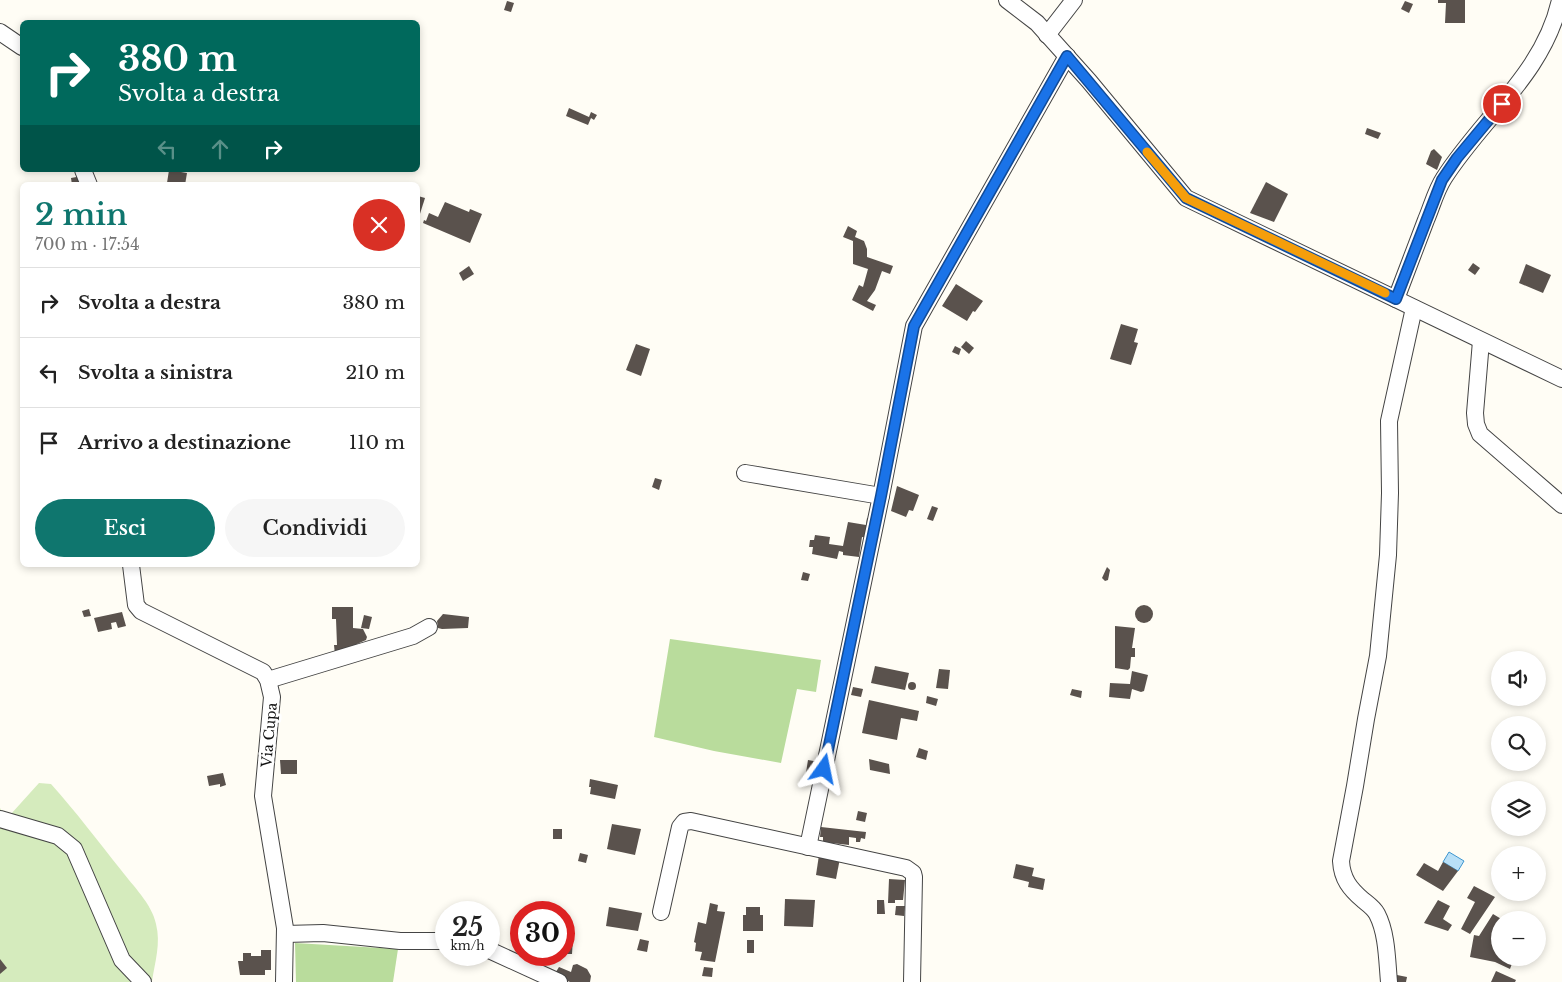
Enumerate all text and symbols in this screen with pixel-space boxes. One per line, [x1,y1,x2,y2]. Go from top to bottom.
text: 380 m [118,37,237,80]
icon: right [35,40,100,105]
text: Svolta a destra [118,80,280,107]
pin [1481,83,1523,125]
icon: arrive [1488,90,1516,118]
icon: left [153,135,181,163]
icon: ahead [206,135,234,163]
icon: right [259,135,287,163]
text: 2 min [35,196,127,233]
button: close [353,199,405,251]
text: 700 m · 17:54 [35,234,140,254]
icon: right [35,289,63,317]
text: Svolta a destra [78,291,221,314]
text: 380 m [342,291,405,314]
icon: left [35,359,63,387]
text: Svolta a sinistra [78,361,233,384]
text: 210 m [345,361,405,384]
icon: arrive [35,429,63,457]
text: Arrivo a destinazione [78,431,291,454]
text: 110 m [349,431,405,454]
button: Esci [35,499,215,557]
button: Condividi [225,499,405,557]
map controls [1491,651,1546,966]
button: sound [1491,651,1546,706]
street label: Via Cupa [257,702,281,769]
button: search [1491,716,1546,771]
position arrow [797,742,849,794]
button: layers [1491,781,1546,836]
button: + [1491,846,1546,901]
speed limit sign: 30 [510,901,575,966]
button: − [1491,911,1546,966]
text: 25 [452,912,483,943]
text: km/h [450,938,485,953]

